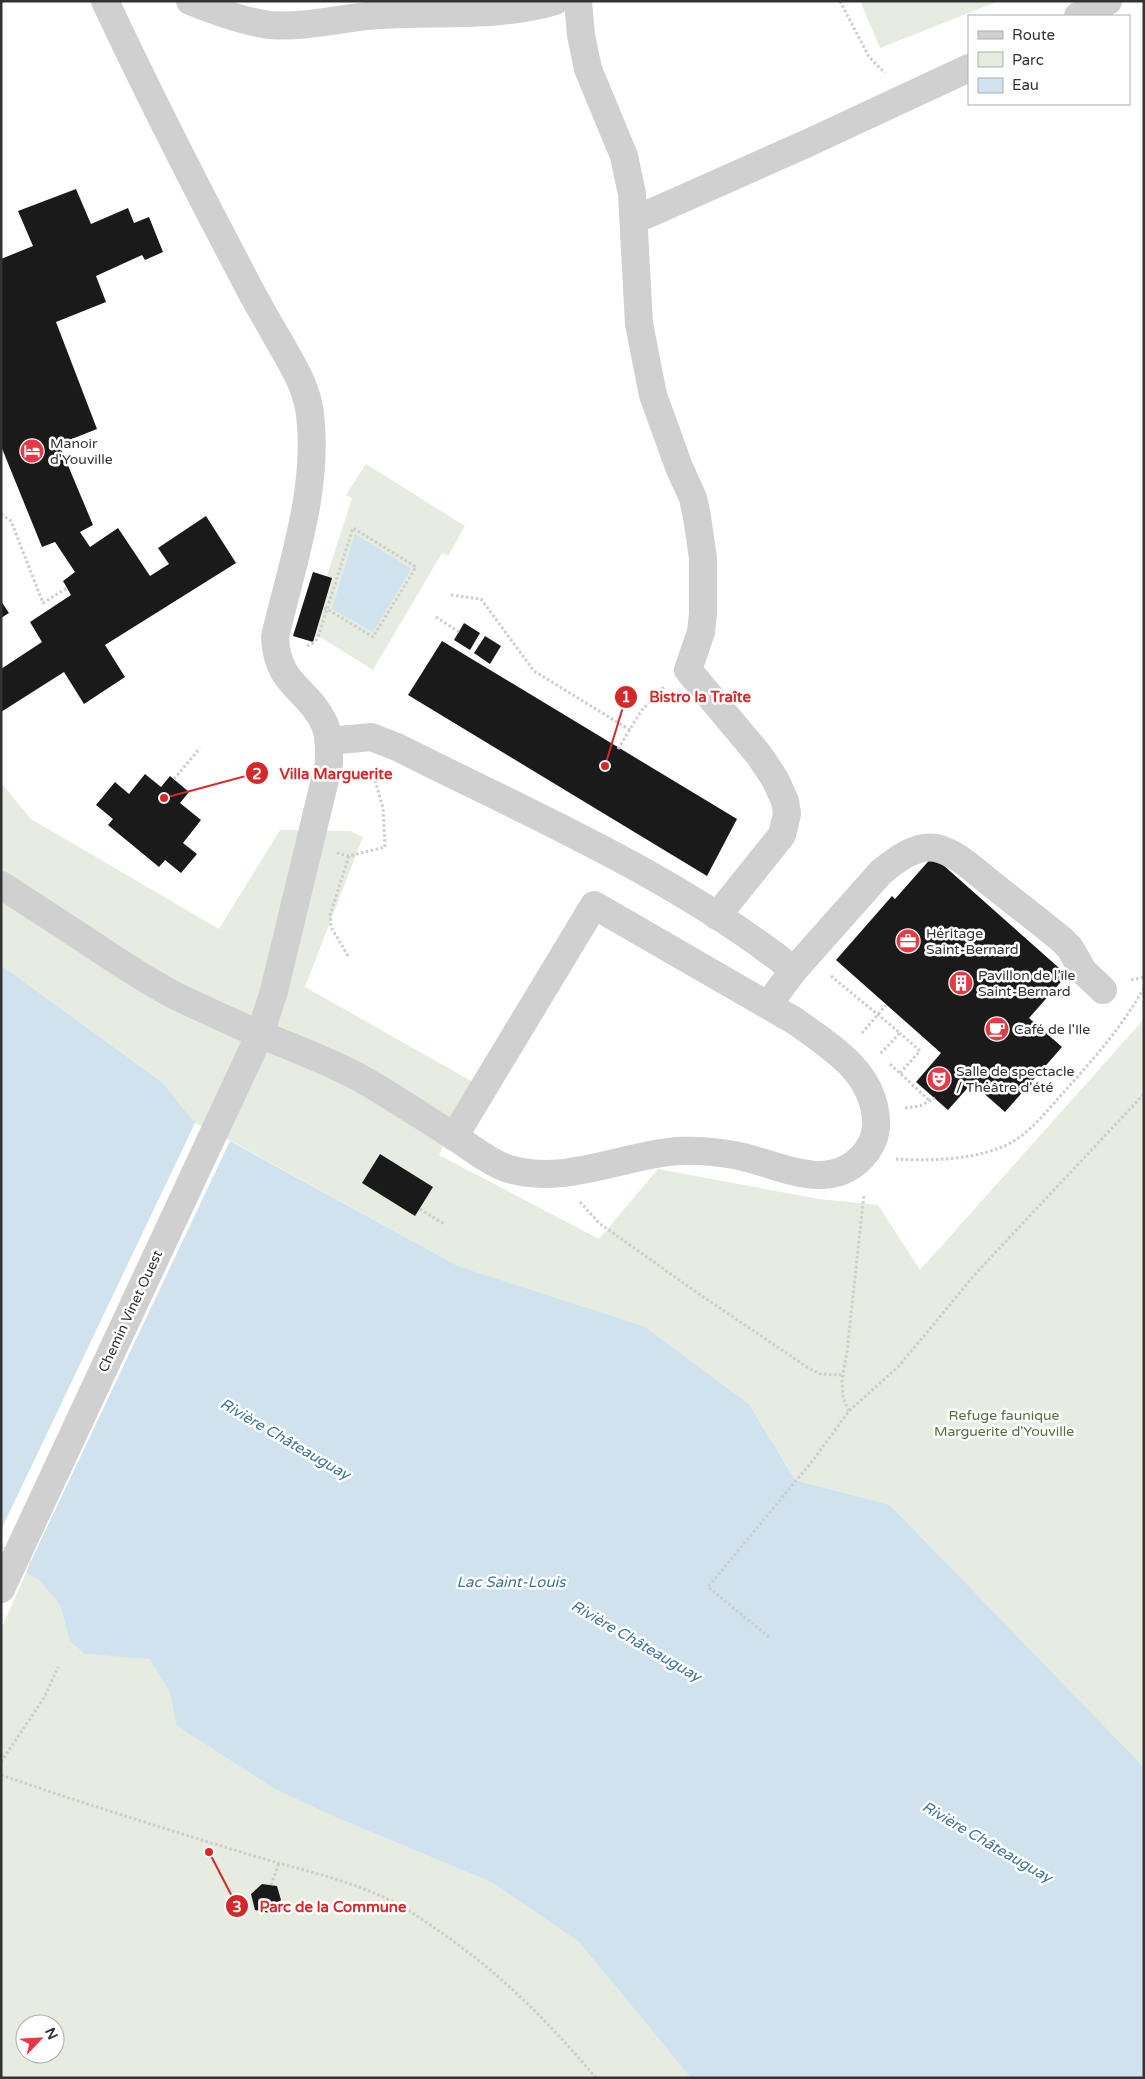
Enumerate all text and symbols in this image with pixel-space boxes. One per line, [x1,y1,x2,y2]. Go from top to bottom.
legend [968,15,1130,105]
text: Route [1012,26,1055,44]
text: Parc [1012,51,1044,69]
text: Eau [1012,76,1039,94]
place label: Manoir d'Youville [50,435,113,468]
hotel icon: Manoir d'Youville [19,438,45,464]
callout: Bistro la Traîte [614,682,760,712]
text: 1 [621,688,631,706]
text: Bistro la Traîte [649,688,751,706]
callout: Villa Marguerite [245,758,403,788]
text: 2 [252,765,262,783]
text: Villa Marguerite [280,765,393,784]
place label: Héritage Saint-Bernard [926,925,1019,958]
office icon: Héritage Saint-Bernard [895,928,921,954]
place label: Pavillon de l’île Saint-Bernard [978,967,1076,1000]
building icon: Pavillon de l’île Saint-Bernard [948,970,974,996]
cafe icon: Café de l'Ile [984,1016,1010,1042]
place label: Café de l'Ile [1014,1021,1090,1038]
place label: Salle de spectacle / Théâtre d'été [956,1063,1075,1096]
theatre icon: Salle de spectacle / Théâtre d'été [926,1066,952,1092]
street label: Chemin Vinet Ouest [95,1247,167,1375]
water label: Rivière Châteauguay [217,1394,355,1484]
park label: Refuge faunique Marguerite d'Youville [934,1407,1074,1440]
water label: Lac Saint-Louis [456,1573,567,1591]
water label: Rivière Châteauguay [568,1596,706,1686]
water label: Rivière Châteauguay [919,1797,1057,1887]
callout: Parc de la Commune [225,1891,417,1921]
text: 3 [232,1898,242,1916]
text: Parc de la Commune [259,1898,407,1916]
north arrow [15,2014,65,2064]
text: N [41,2025,61,2042]

